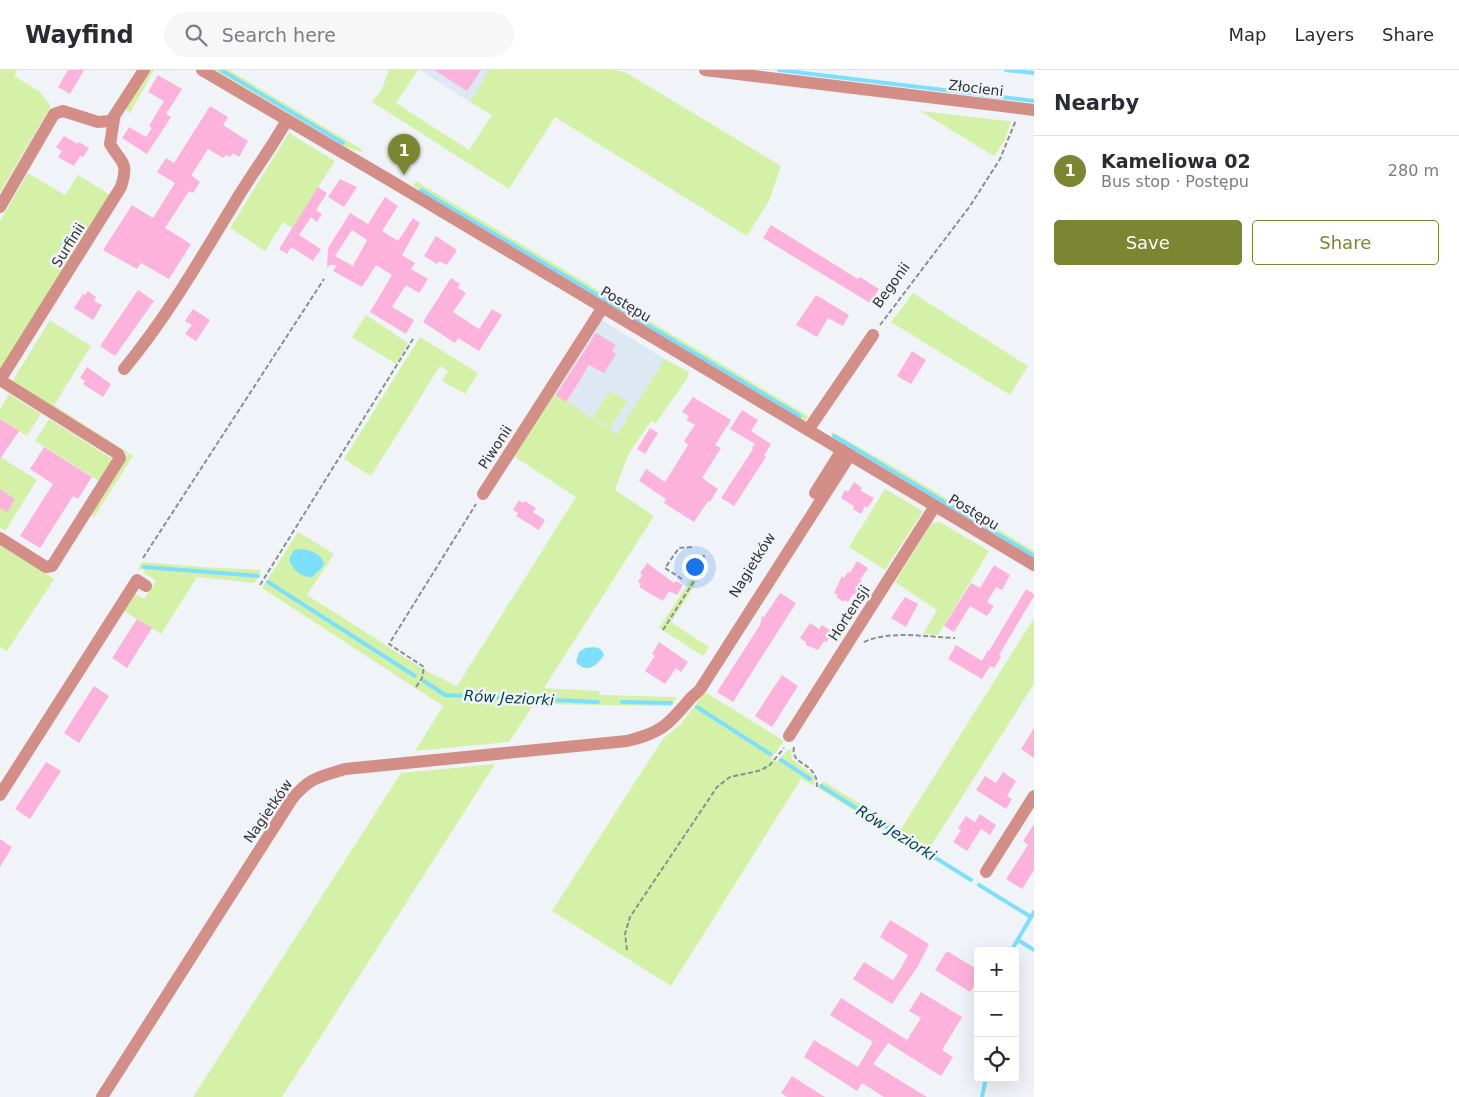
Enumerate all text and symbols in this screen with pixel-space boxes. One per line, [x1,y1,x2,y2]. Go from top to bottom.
search box [164,12,514,57]
text: Wayfind [25,21,134,49]
icon: search [182,21,210,49]
text: Search here [222,24,336,46]
text: Map [1228,24,1266,45]
text: Layers [1294,24,1354,45]
text: Share [1382,24,1434,45]
street label: Złocieni [948,77,1004,99]
text: Nearby [1054,91,1139,115]
pin: 1 [388,134,420,175]
text: Kameliowa 02 [1101,150,1251,172]
text: 1 [1064,161,1076,180]
text: 280 m [1388,161,1439,180]
text: Bus stop · Postępu [1101,172,1249,191]
street label: Surfinii [48,220,88,270]
button: Save [1054,220,1242,265]
button: Share [1252,220,1439,265]
street label: Begonii [869,259,913,311]
street label: Postępu [598,283,654,325]
street label: Piwonii [475,422,515,472]
street label: Postępu [946,491,1002,533]
street label: Nagietków [726,530,778,600]
your location [682,554,708,580]
street label: Hortensji [825,582,873,644]
water label: Rów Jeziorki [463,687,556,709]
street label: Nagietków [240,776,296,846]
water label: Rów Jeziorki [853,801,940,865]
map controls [974,947,1019,1082]
button: + [974,947,1019,992]
button: − [974,992,1019,1037]
button: locate [974,1037,1019,1082]

